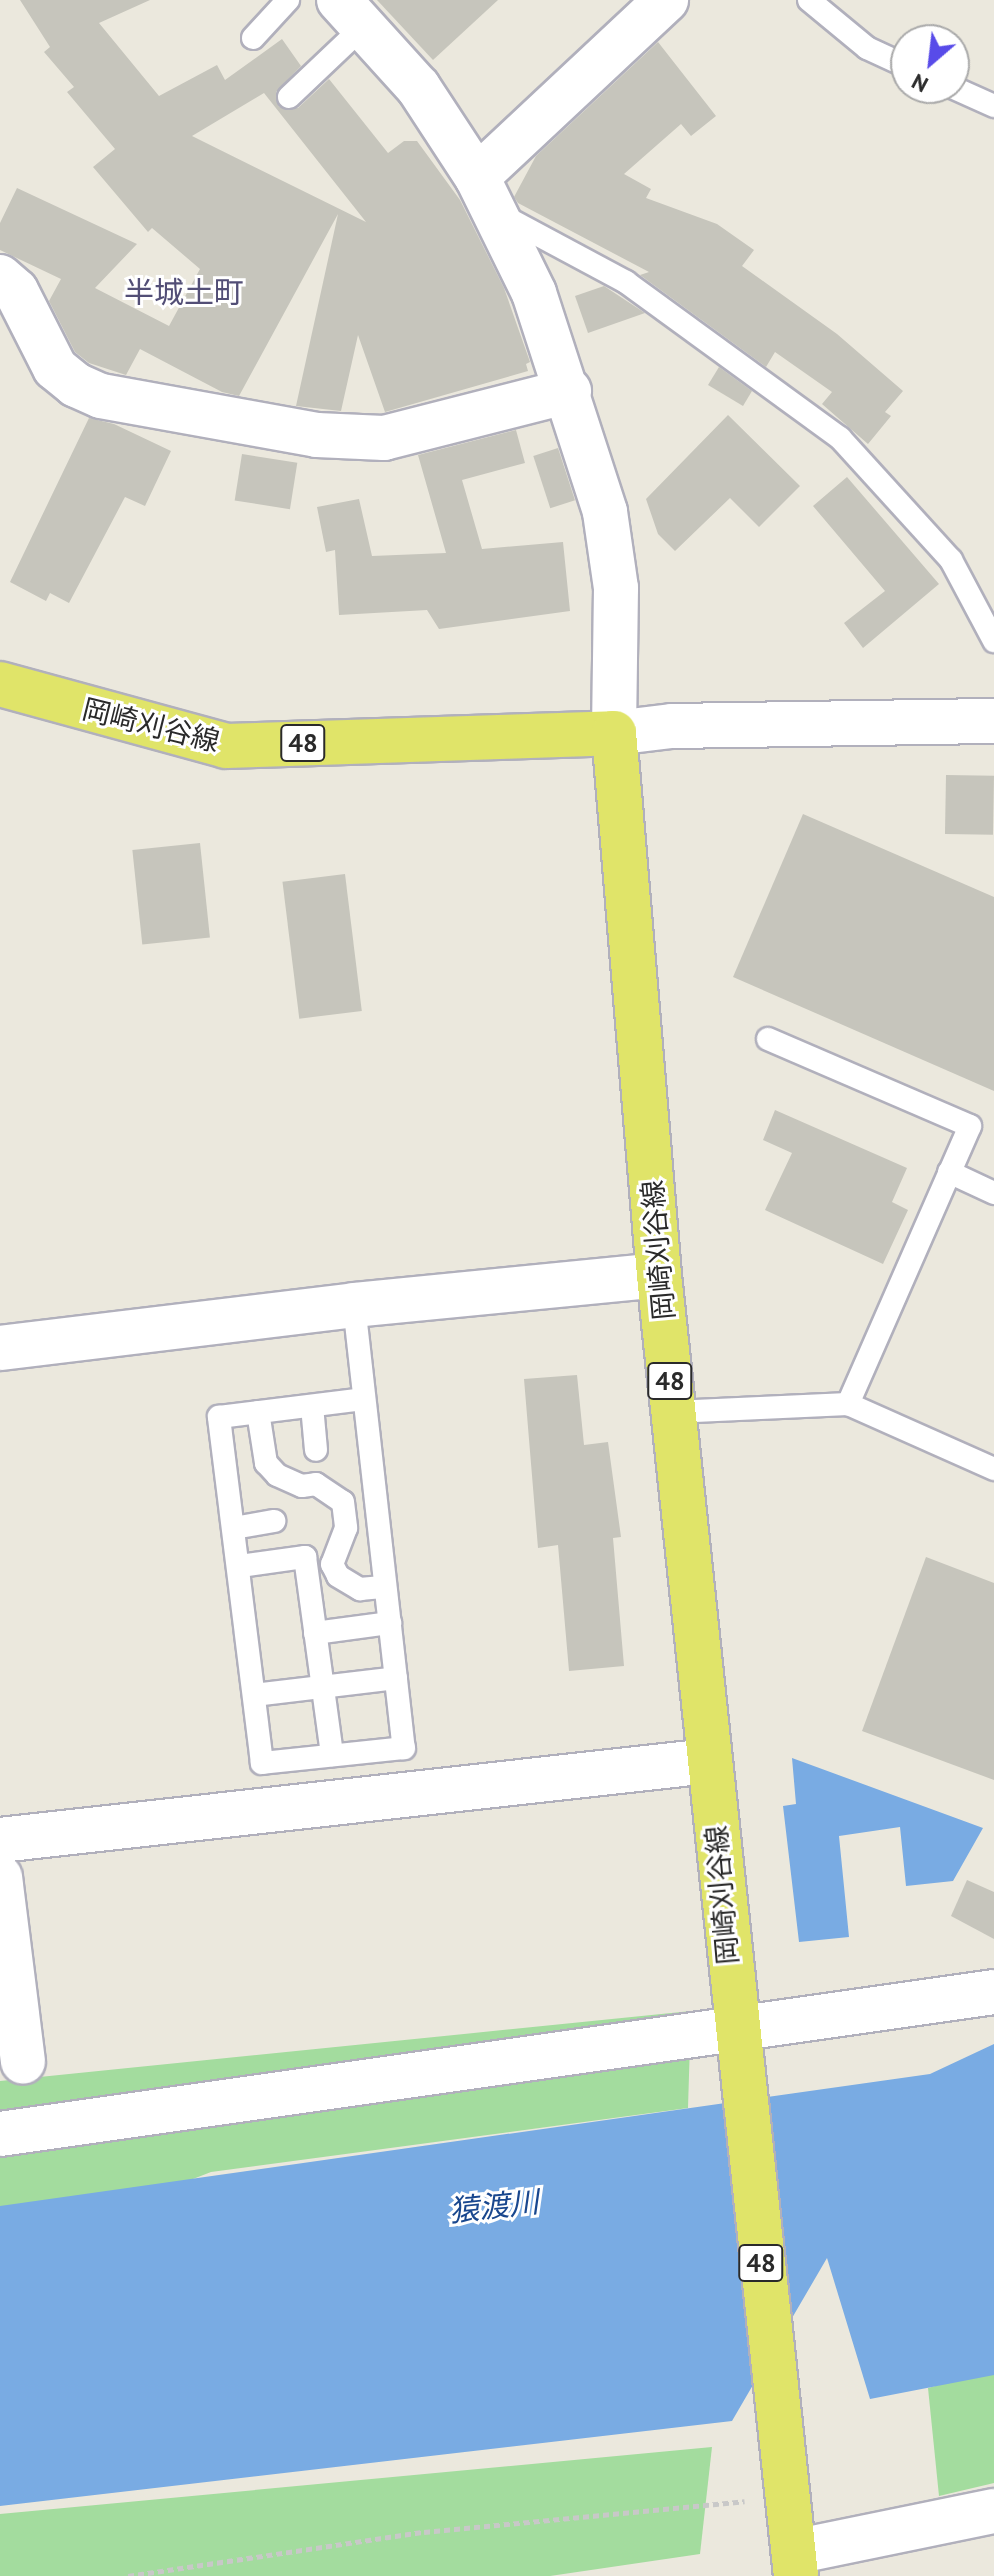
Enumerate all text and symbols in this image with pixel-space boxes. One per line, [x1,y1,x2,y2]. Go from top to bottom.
north arrow [890,24,970,104]
text: N [907,68,933,99]
district label: 半城土町 [124,274,244,310]
street label: 岡崎刈谷線 [79,692,223,758]
road number: 48 [279,721,327,765]
street label: 岡崎刈谷線 [635,1179,681,1321]
road number: 48 [646,1359,694,1403]
street label: 岡崎刈谷線 [699,1824,745,1966]
water label: 猿渡川 [447,2183,541,2229]
road number: 48 [737,2241,785,2285]

